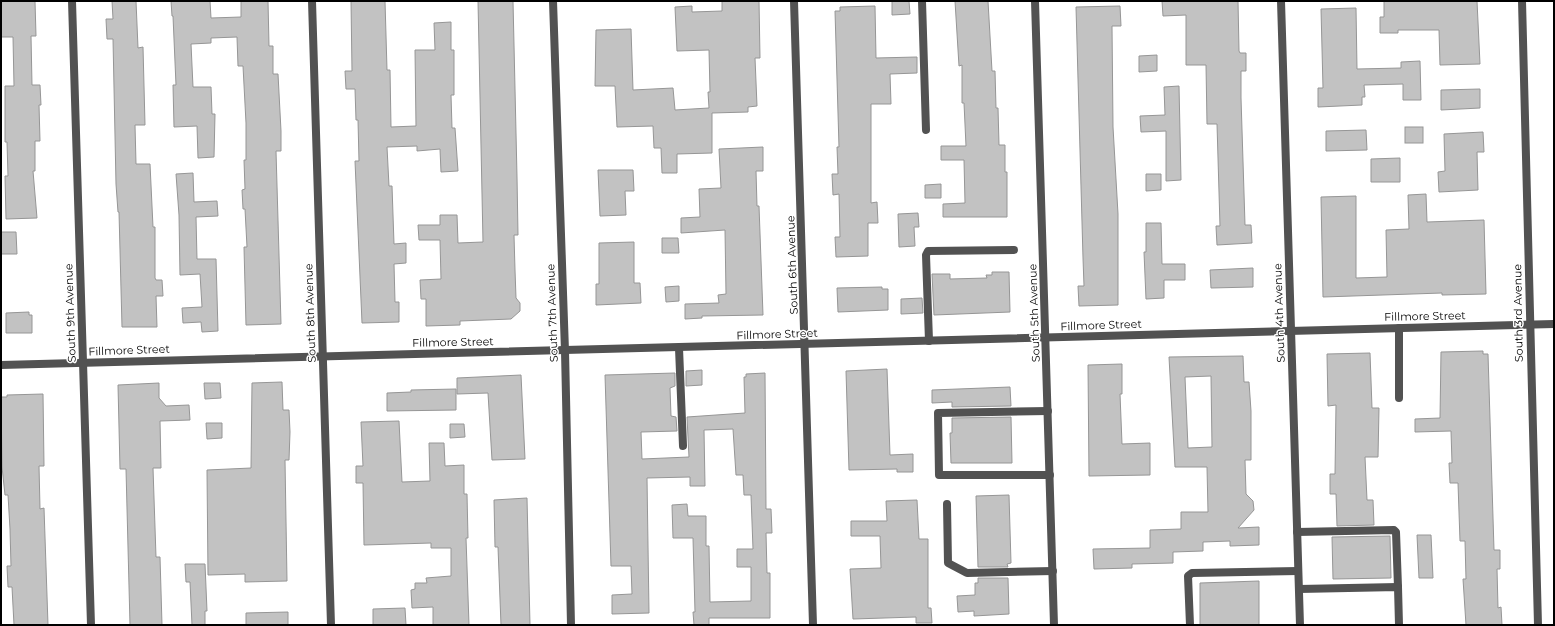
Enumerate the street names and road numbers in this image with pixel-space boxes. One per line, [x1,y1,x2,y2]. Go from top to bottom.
street label: South 6th Avenue [783,215,801,315]
street label: South 9th Avenue [61,263,79,363]
street label: South 8th Avenue [301,263,319,363]
street label: South 7th Avenue [543,263,561,362]
street label: South 5th Avenue [1025,263,1043,362]
street label: South 4th Avenue [1270,263,1288,363]
street label: South 3rd Avenue [1510,263,1526,362]
street label: Fillmore Street [1384,308,1466,324]
street label: Fillmore Street [1060,317,1142,333]
street label: Fillmore Street [736,326,818,342]
street label: Fillmore Street [412,334,494,350]
street label: Fillmore Street [88,342,170,358]

